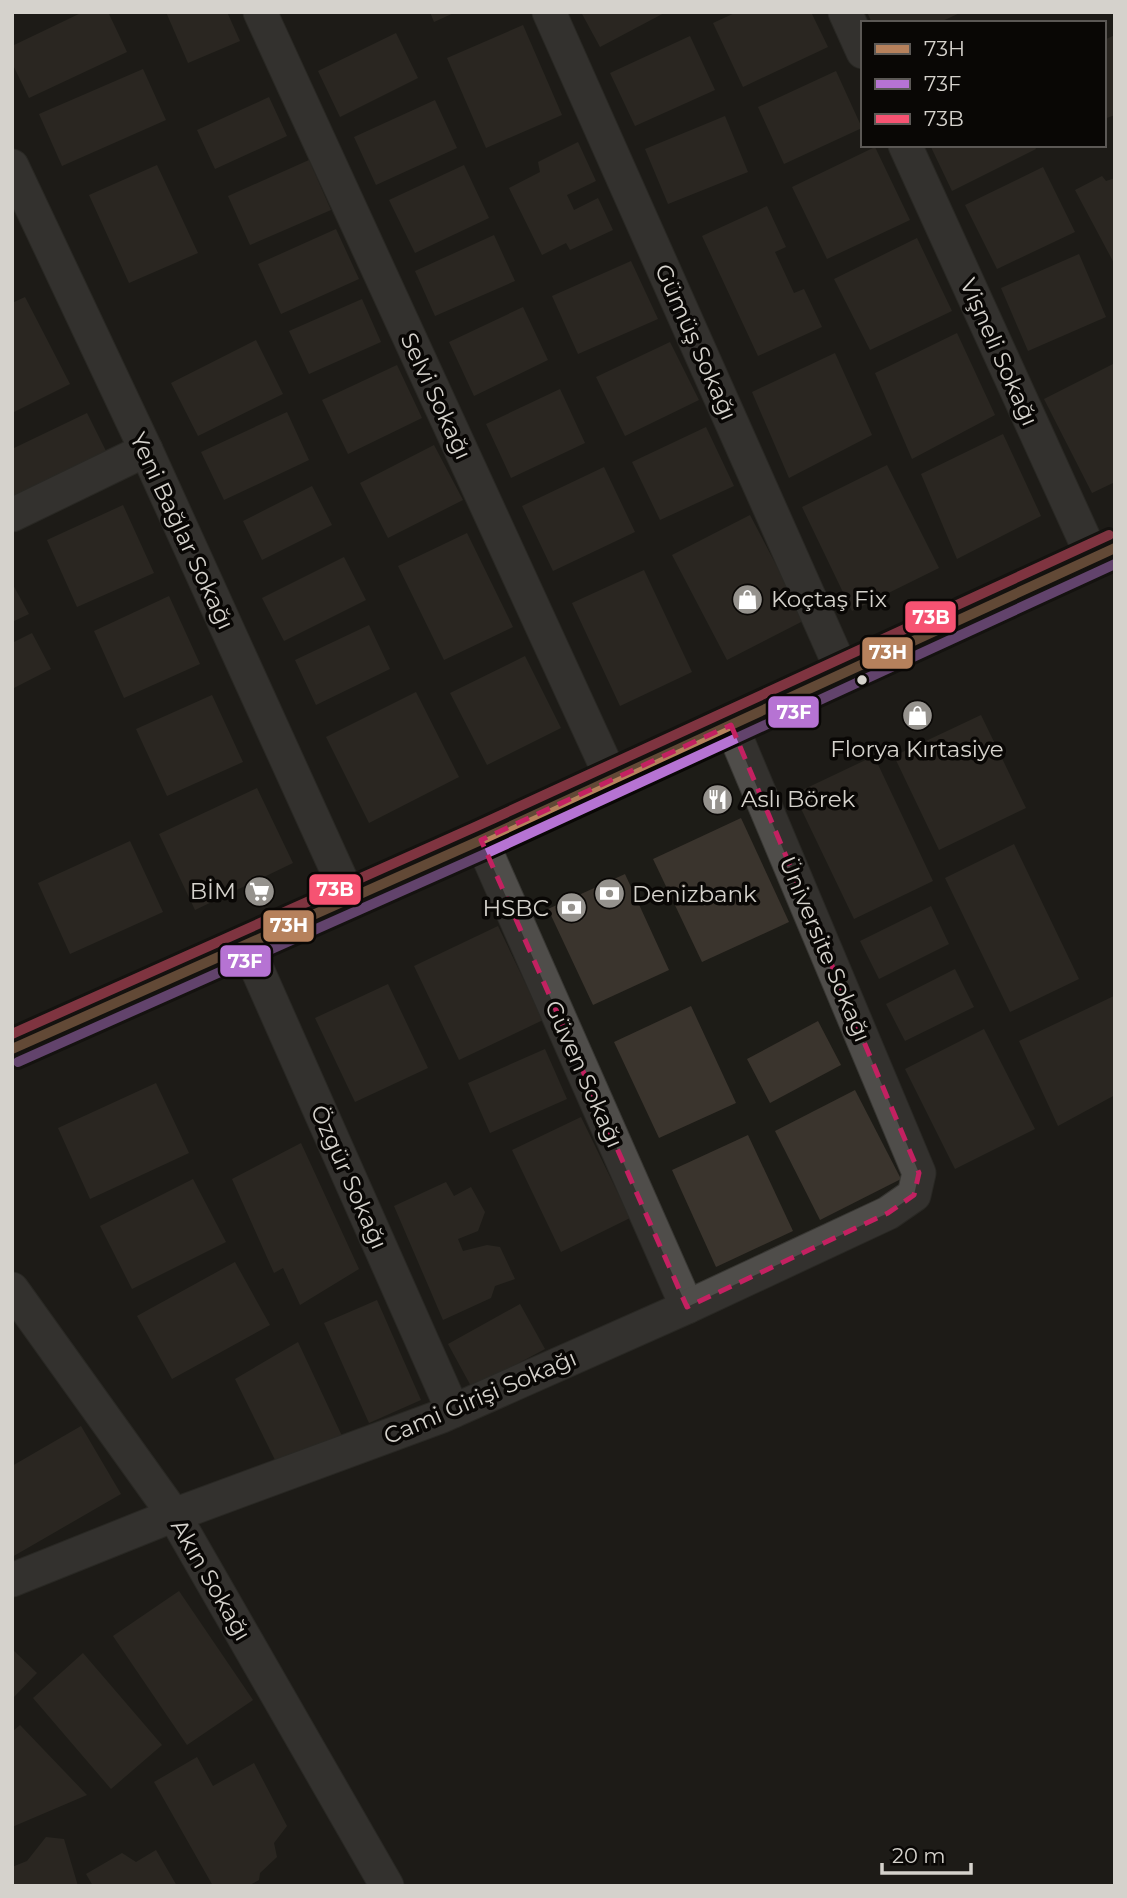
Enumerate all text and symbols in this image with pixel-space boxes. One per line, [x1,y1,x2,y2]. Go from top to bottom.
legend [861,21,1106,147]
text: 73H [924,36,965,61]
text: 73F [924,71,961,96]
text: 73B [924,106,964,131]
street label: Gümüş Sokağı [649,260,743,424]
street label: Vişneli Sokağı [954,274,1044,430]
street label: Selvi Sokağı [394,328,478,464]
street label: Yeni Bağlar Sokağı [124,428,240,634]
shop icon: Koçtaş Fix [731,582,765,616]
place label: Koçtaş Fix [771,585,887,613]
line badge: 73B [904,600,957,634]
text: 73B [912,606,950,629]
line badge: 73H [861,636,914,670]
text: 73H [869,641,907,664]
unlabelled marker [855,673,869,687]
line badge: 73F [767,695,820,729]
shop icon: Florya Kırtasiye [900,698,934,732]
text: 73F [776,701,812,724]
place label: Florya Kırtasiye [830,735,1004,763]
restaurant icon: Aslı Börek [701,782,735,816]
place label: Aslı Börek [741,785,856,813]
street label: Üniversite Sokağı [773,852,877,1046]
line badge: 73B [308,873,362,906]
supermarket icon: BİM [242,874,276,908]
place label: BİM [190,877,236,905]
bank icon: Denizbank [592,877,626,911]
text: 73B [316,878,354,901]
place label: Denizbank [632,880,757,908]
bank icon: HSBC [555,891,589,925]
place label: HSBC [483,894,549,922]
line badge: 73H [262,909,315,943]
text: 73H [270,914,308,937]
line badge: 73F [219,944,272,978]
text: 73F [227,950,263,973]
street label: Güven Sokağı [539,996,629,1152]
street label: Özgür Sokağı [305,1101,393,1253]
street label: Cami Girişi Sokağı [379,1344,581,1450]
street label: Akın Sokağı [165,1514,257,1646]
scale bar [882,1832,971,1876]
text: 20 m [892,1843,946,1868]

